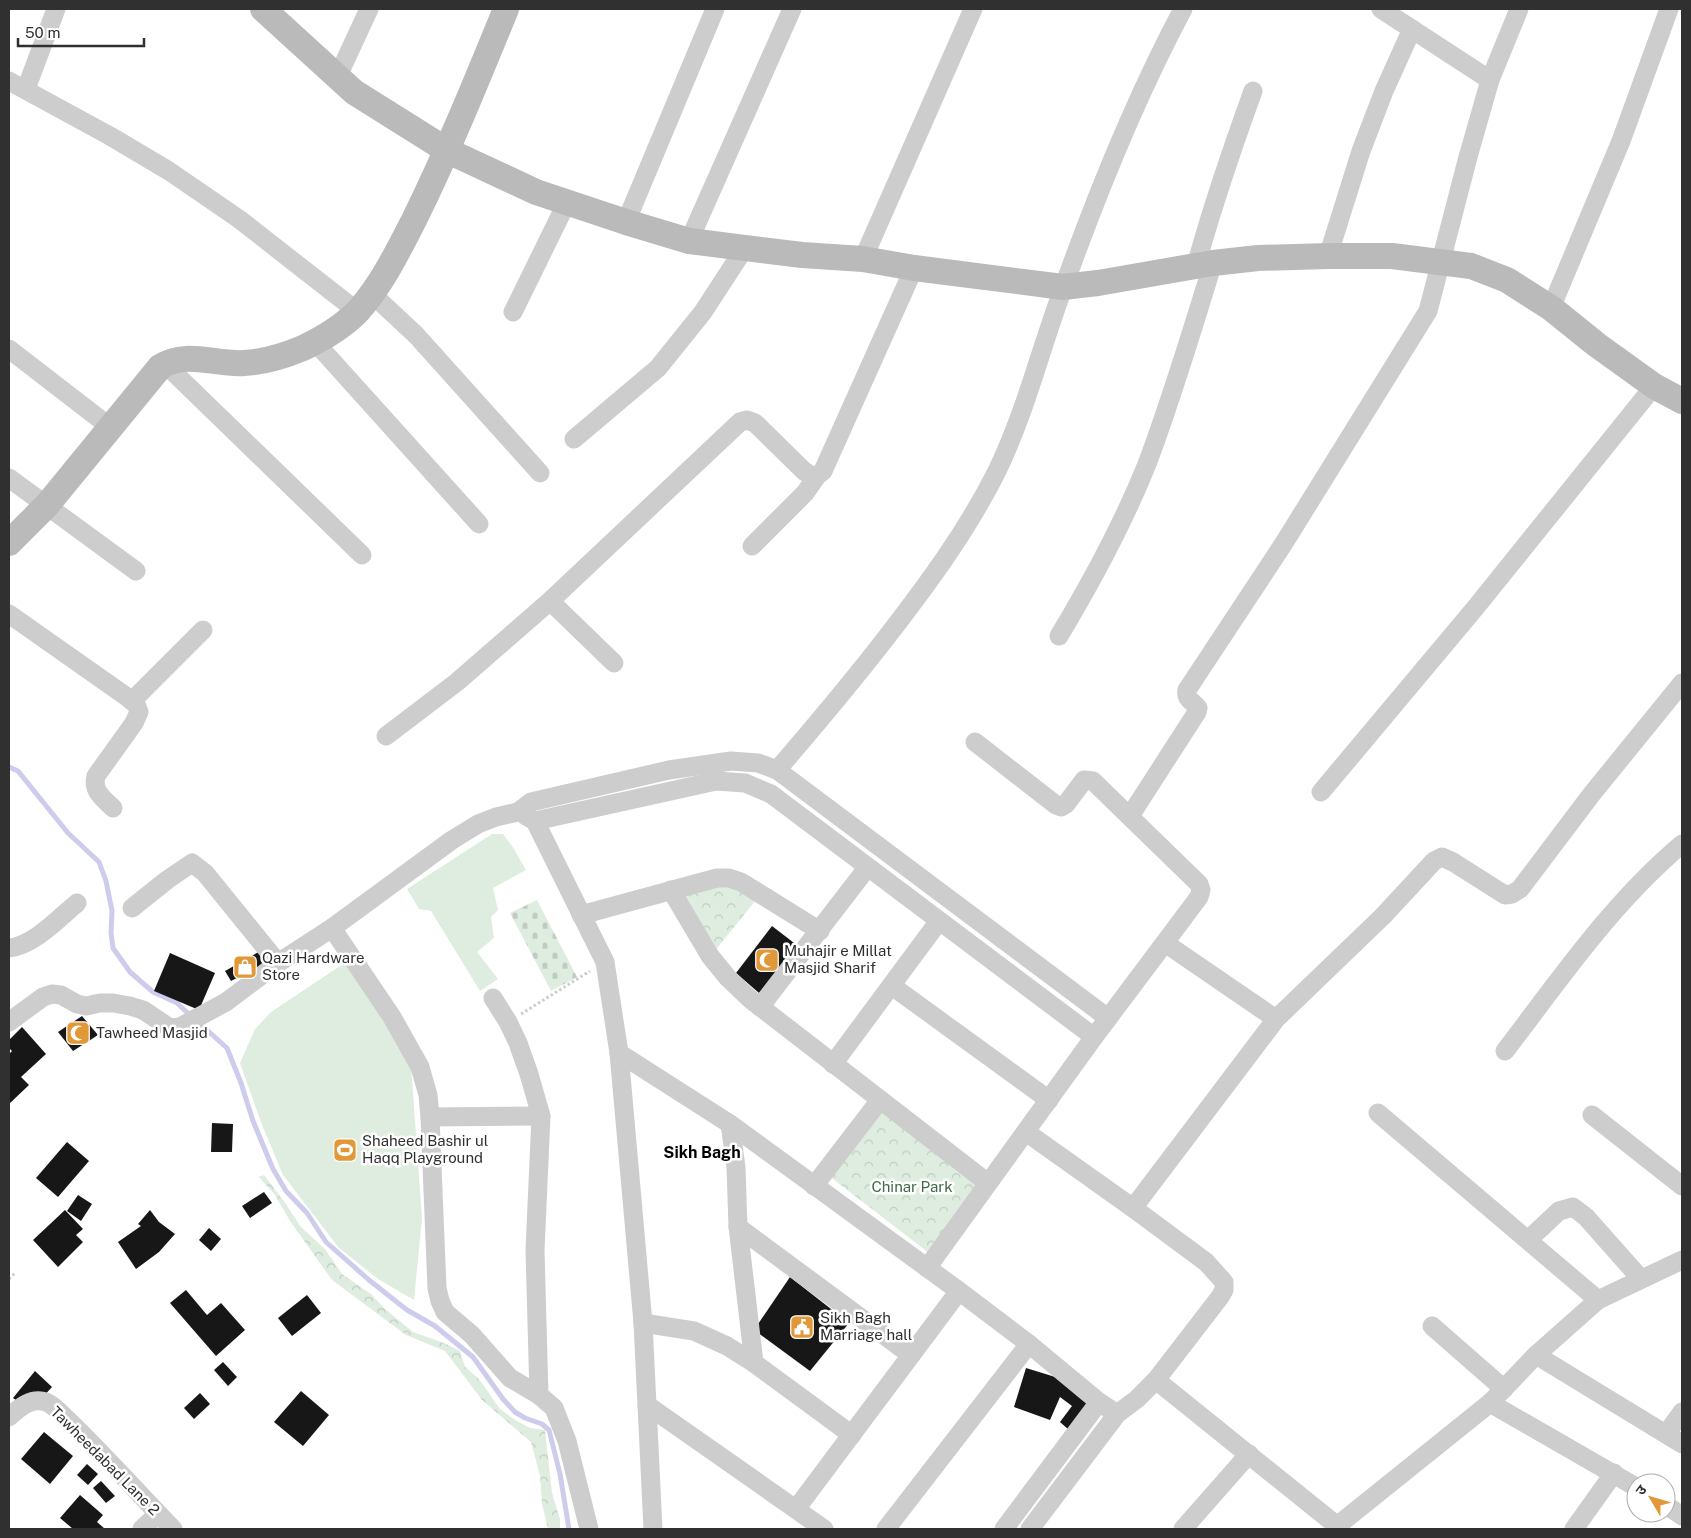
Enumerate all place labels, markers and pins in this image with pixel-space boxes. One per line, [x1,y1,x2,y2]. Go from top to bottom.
place label: Muhajir e Millat Masjid Sharif [784,942,892,976]
mosque icon: Muhajir e Millat Masjid Sharif [754,947,780,973]
place label: Qazi Hardware Store [262,949,364,983]
shop icon: Qazi Hardware Store [232,954,258,980]
mosque icon: Tawheed Masjid [65,1020,91,1046]
place label: Tawheed Masjid [96,1024,208,1041]
place label: Shaheed Bashir ul Haqq Playground [362,1132,488,1166]
sports icon: Shaheed Bashir ul Haqq Playground [332,1137,358,1163]
place label: Sikh Bagh Marriage hall [820,1309,912,1343]
public building icon: Sikh Bagh Marriage hall [789,1314,815,1340]

